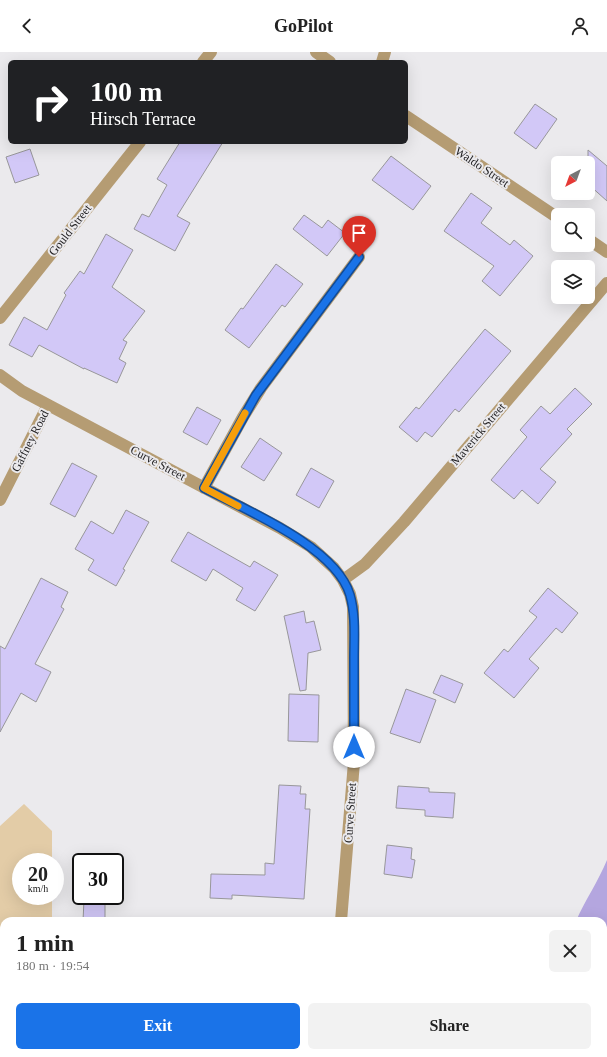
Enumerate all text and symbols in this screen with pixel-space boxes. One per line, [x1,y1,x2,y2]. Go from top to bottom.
icon: back [16,15,38,37]
icon: person [569,15,591,37]
text: GoPilot [274,16,333,36]
icon: right [24,76,76,128]
text: 100 m [90,76,162,107]
text: Hirsch Terrace [90,109,196,129]
street label: Waldo Street [452,144,512,191]
north arrow [551,156,595,200]
map controls [551,156,595,304]
street label: Gould Street [46,201,95,258]
button: search [551,208,595,252]
pin [342,216,376,257]
icon: arrive [348,222,370,244]
button: layers [551,260,595,304]
street label: Maverick Street [448,400,509,468]
street label: Gaffney Road [8,408,52,474]
street label: Curve Street [128,443,188,484]
position arrow [333,726,375,768]
street label: Curve Street [341,782,359,844]
speed limit sign: 30 [72,853,124,905]
text: 20 [28,863,48,885]
text: km/h [28,883,48,894]
text: 1 min [16,930,74,956]
button: close [549,930,591,972]
text: 180 m · 19:54 [16,958,89,973]
button: Exit [16,1003,300,1049]
button: Share [308,1003,591,1049]

